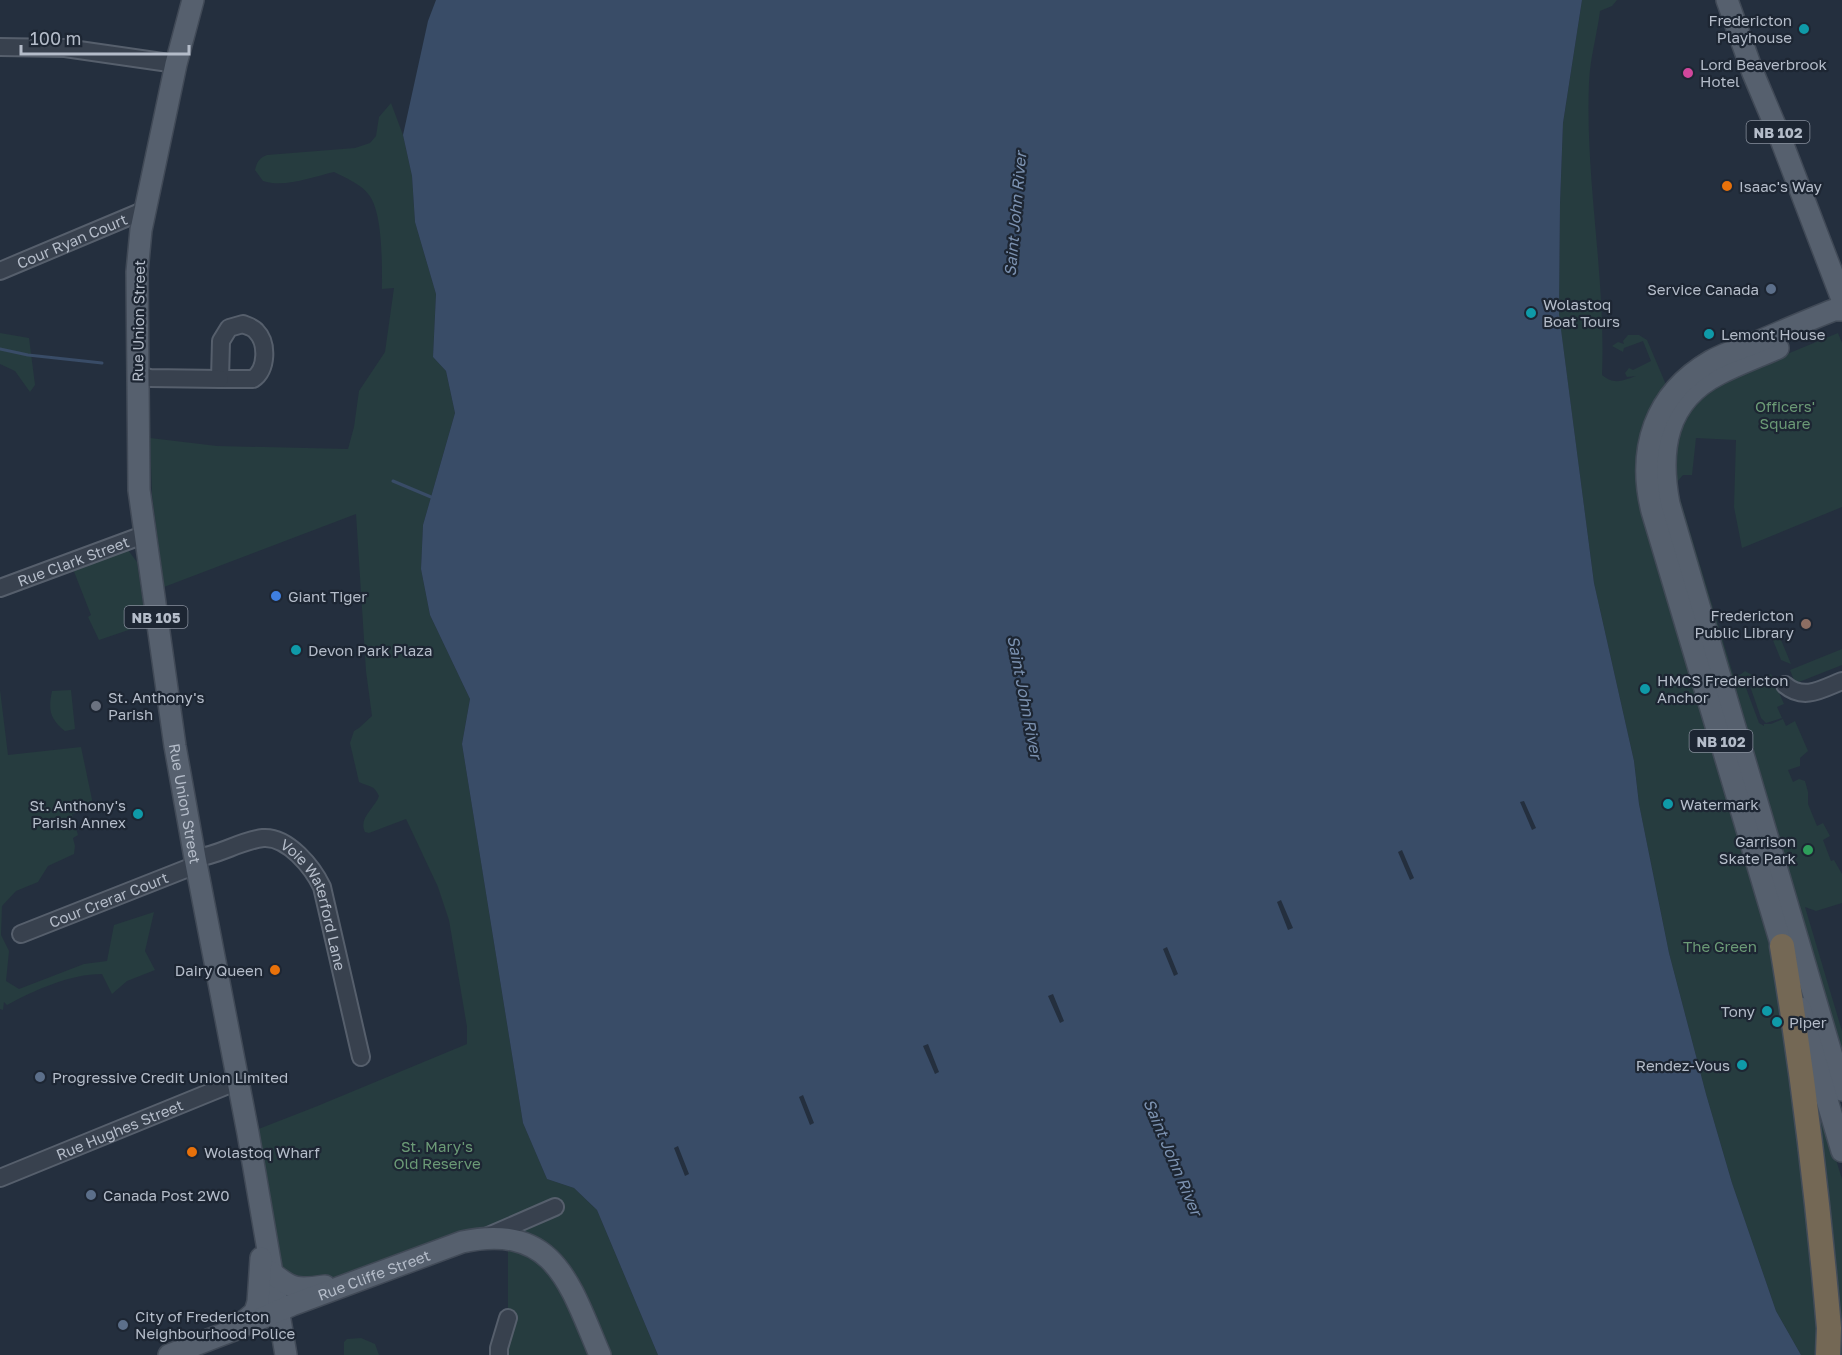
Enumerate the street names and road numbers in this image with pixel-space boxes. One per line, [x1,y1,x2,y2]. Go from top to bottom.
road number: NB 102 [1746,121,1810,143]
street label: Cour Ryan Court [14,210,130,272]
street label: Rue Union Street [128,260,148,382]
street label: Rue Clark Street [15,532,131,590]
road number: NB 105 [124,606,188,628]
road number: NB 102 [1690,730,1752,752]
street label: Rue Union Street [166,742,205,865]
street label: Voie Waterford Lane [277,835,350,972]
street label: Cour Crerar Court [46,868,171,931]
street label: Rue Hughes Street [53,1095,185,1163]
street label: Rue Cliffe Street [315,1246,432,1304]

